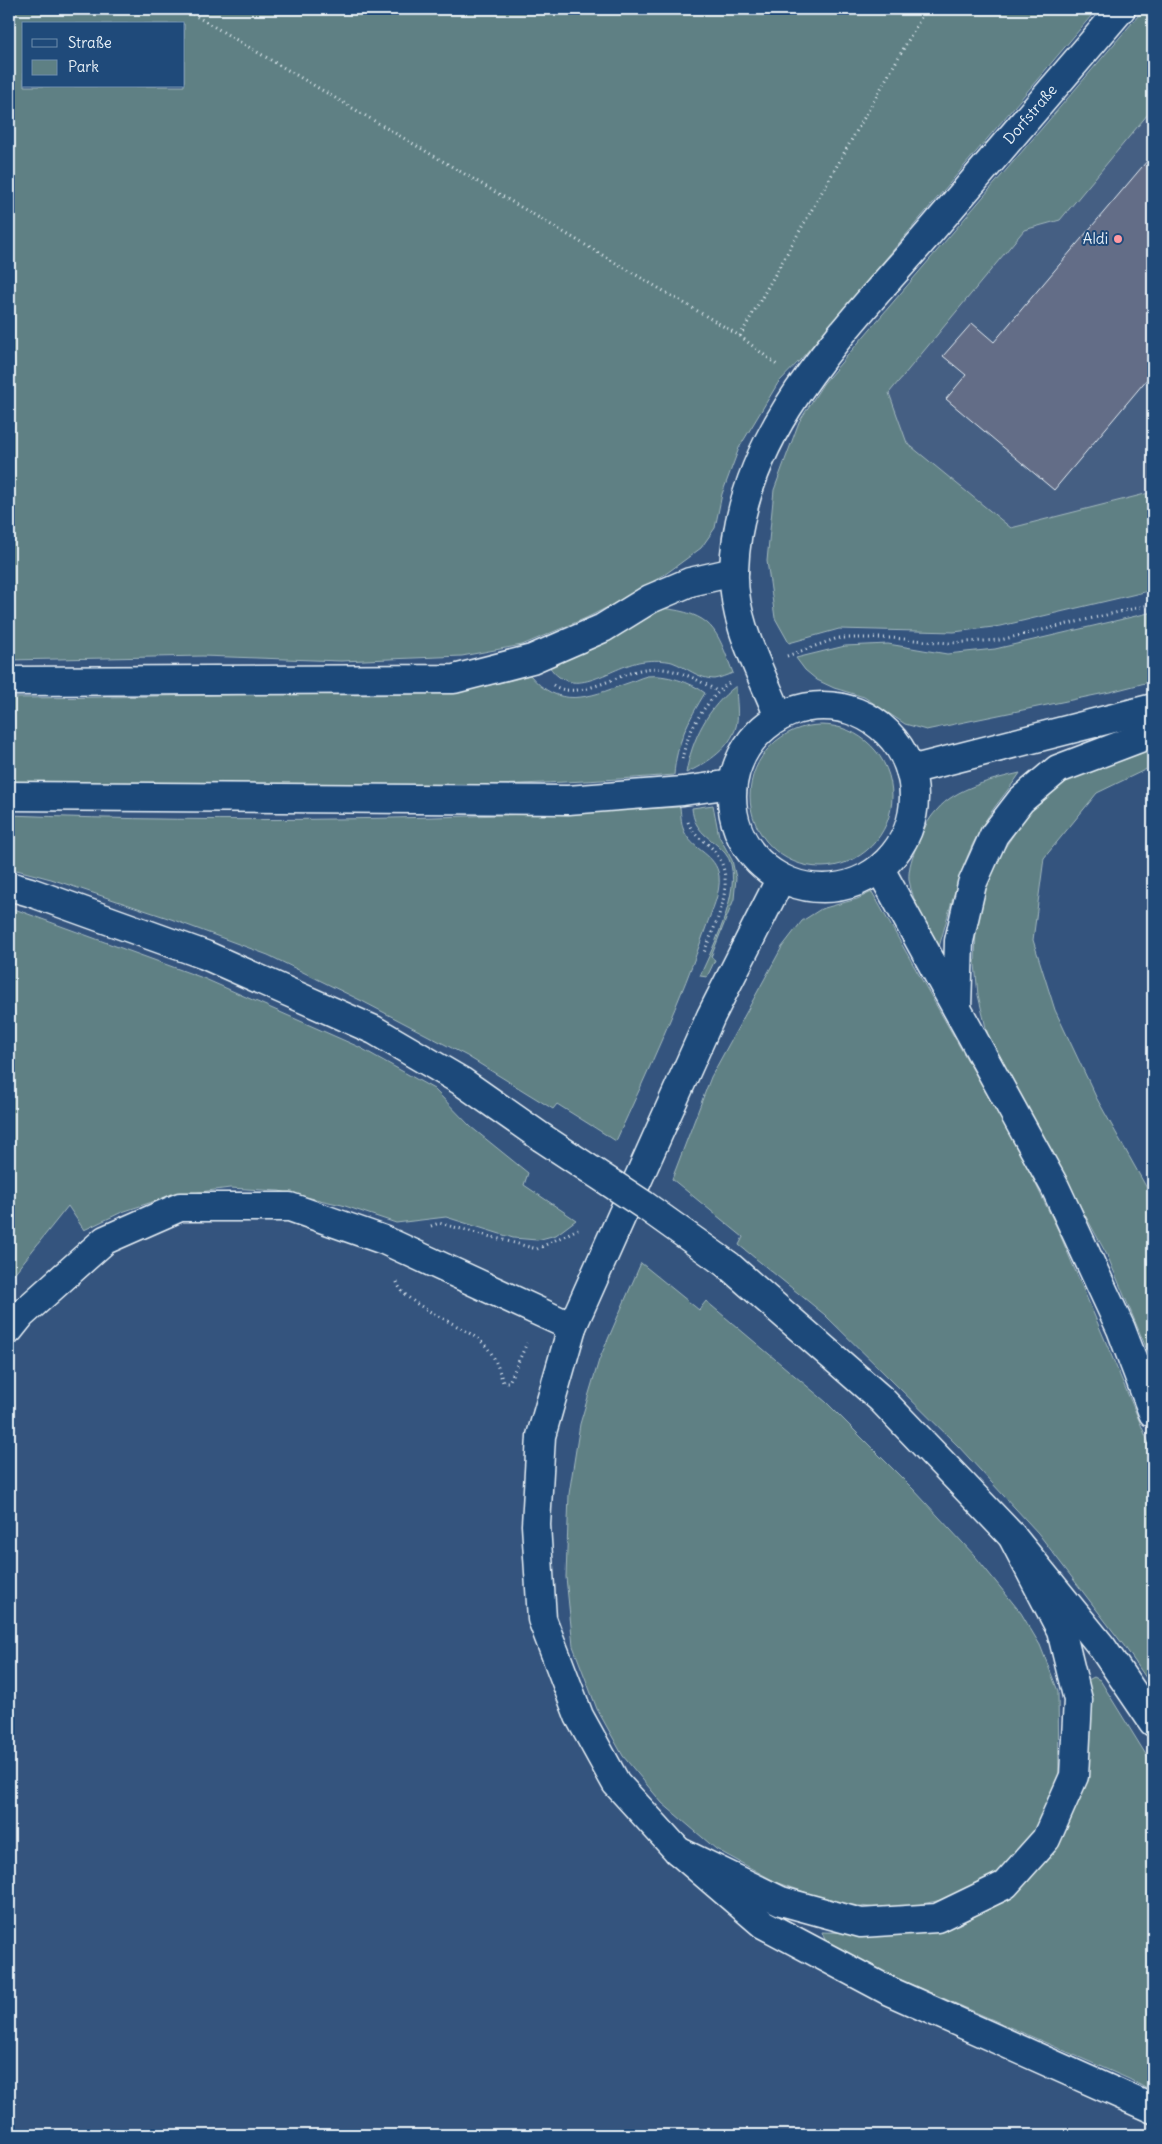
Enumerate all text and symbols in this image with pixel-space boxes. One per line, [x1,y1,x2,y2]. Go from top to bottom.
legend [22,22,185,88]
text: Straße [68,33,112,52]
text: Park [68,57,99,76]
street label: Dorfstraße [999,80,1061,148]
place label: Aldi [1083,229,1108,248]
marker: Aldi [1112,233,1124,245]

